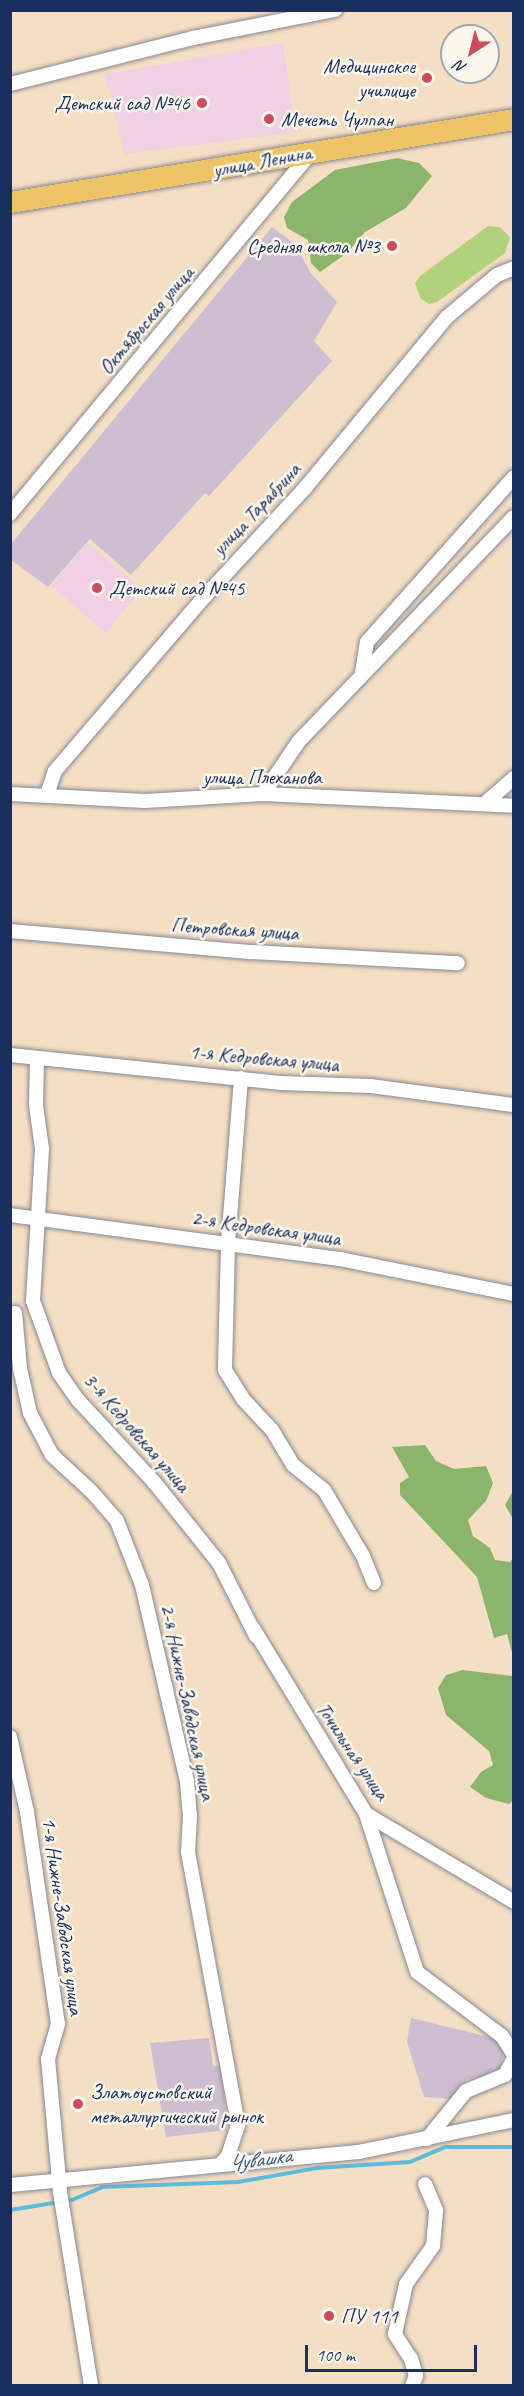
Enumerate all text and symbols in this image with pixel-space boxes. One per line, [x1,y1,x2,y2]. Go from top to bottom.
north arrow [440,24,500,84]
place label: Медицинское училище [323,53,415,103]
text: N [451,56,470,78]
marker: Медицинское училище [420,71,434,85]
place label: Детский сад №46 [55,90,190,116]
marker: Детский сад №46 [195,96,209,110]
place label: Мечеть Чулпан [281,106,392,132]
marker: Мечеть Чулпан [262,112,276,126]
street label: улица Ленина [211,139,313,183]
place label: Средняя школа №3 [247,233,380,259]
marker: Средняя школа №3 [385,239,399,253]
street label: Октябрьская улица [93,260,199,380]
street label: улица Тарабрина [207,457,305,561]
place label: Детский сад №45 [109,575,244,601]
marker: Детский сад №45 [90,581,104,595]
street label: улица Плеханова [202,764,322,790]
street label: Петровская улица [170,912,300,946]
street label: 1-я Кедровская улица [188,1039,340,1077]
street label: 2-я Кедровская улица [189,1205,343,1251]
street label: 3-я Кедровская улица [78,1367,196,1497]
street label: 2-я Нижне-Заводская улица [155,1601,221,1803]
street label: Точильная улица [311,1696,395,1806]
street label: 1-я Нижне-Заводская улица [37,1815,89,2017]
place label: Златоустовский металлургический рынок [90,2079,263,2129]
marker: Златоустовский металлургический рынок [71,2097,85,2111]
water label: Чувашка [227,2143,293,2177]
place label: ПУ 111 [341,2303,398,2329]
marker: ПУ 111 [322,2309,336,2323]
scale bar [308,2333,480,2371]
text: 100 m [316,2344,355,2366]

